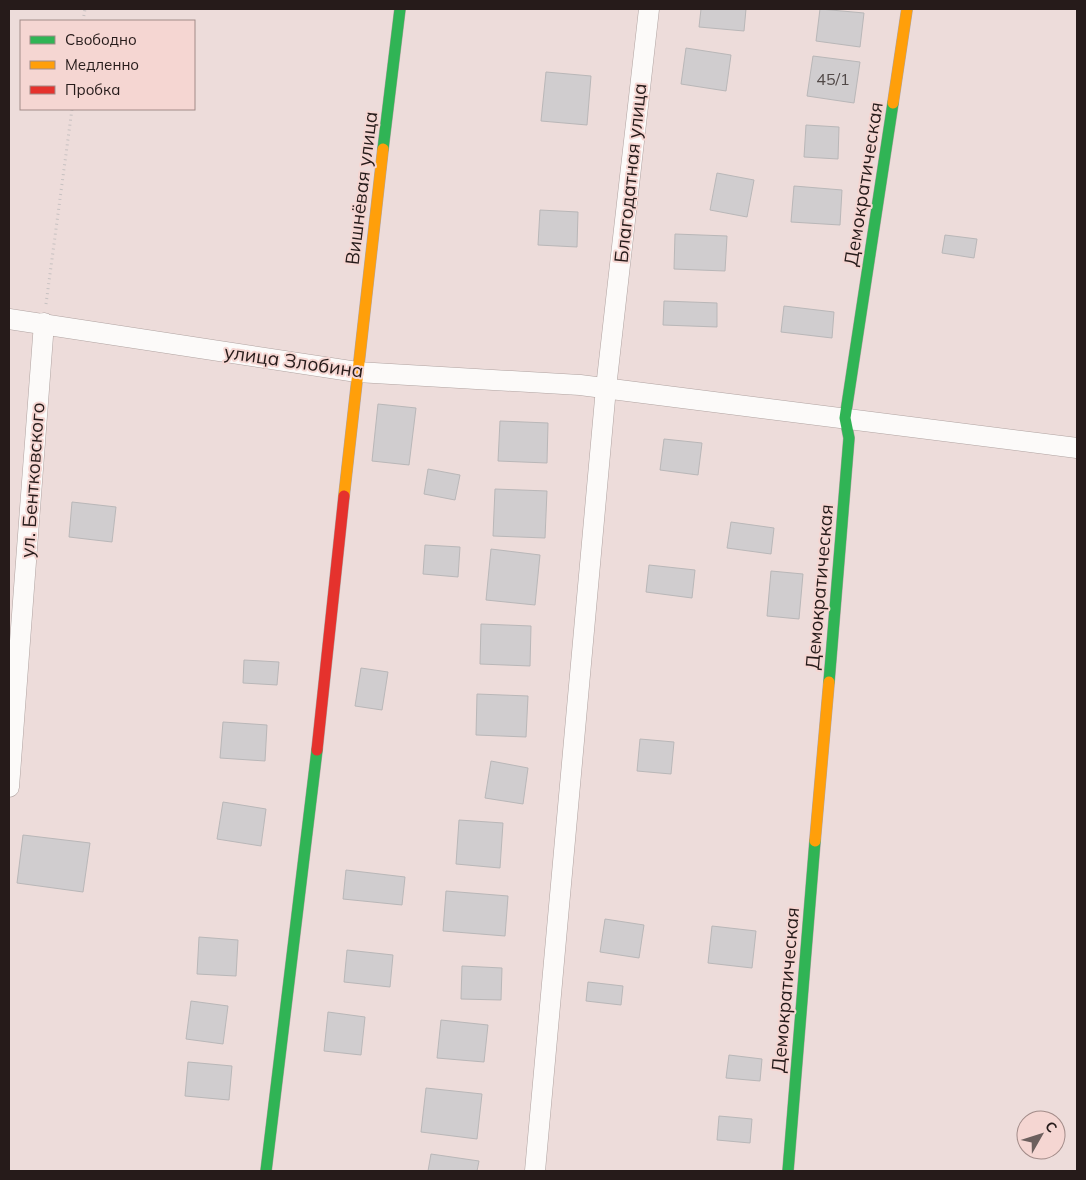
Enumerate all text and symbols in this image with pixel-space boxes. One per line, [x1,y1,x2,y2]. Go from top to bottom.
legend [20,20,195,110]
text: Свободно [65,30,137,49]
text: Медленно [65,55,139,74]
house number: 45/1 [816,69,850,89]
text: Пробка [65,80,120,99]
street label: Благодатная улица [609,82,651,264]
street label: Демократическая [838,100,888,268]
street label: Вишнёвая улица [340,110,382,266]
street label: улица Злобина [223,339,365,383]
street label: ул. Бентковского [15,401,49,559]
street label: Демократическая [800,503,838,671]
street label: Демократическая [766,906,804,1074]
north arrow [1016,1110,1066,1160]
text: С [1041,1117,1061,1136]

